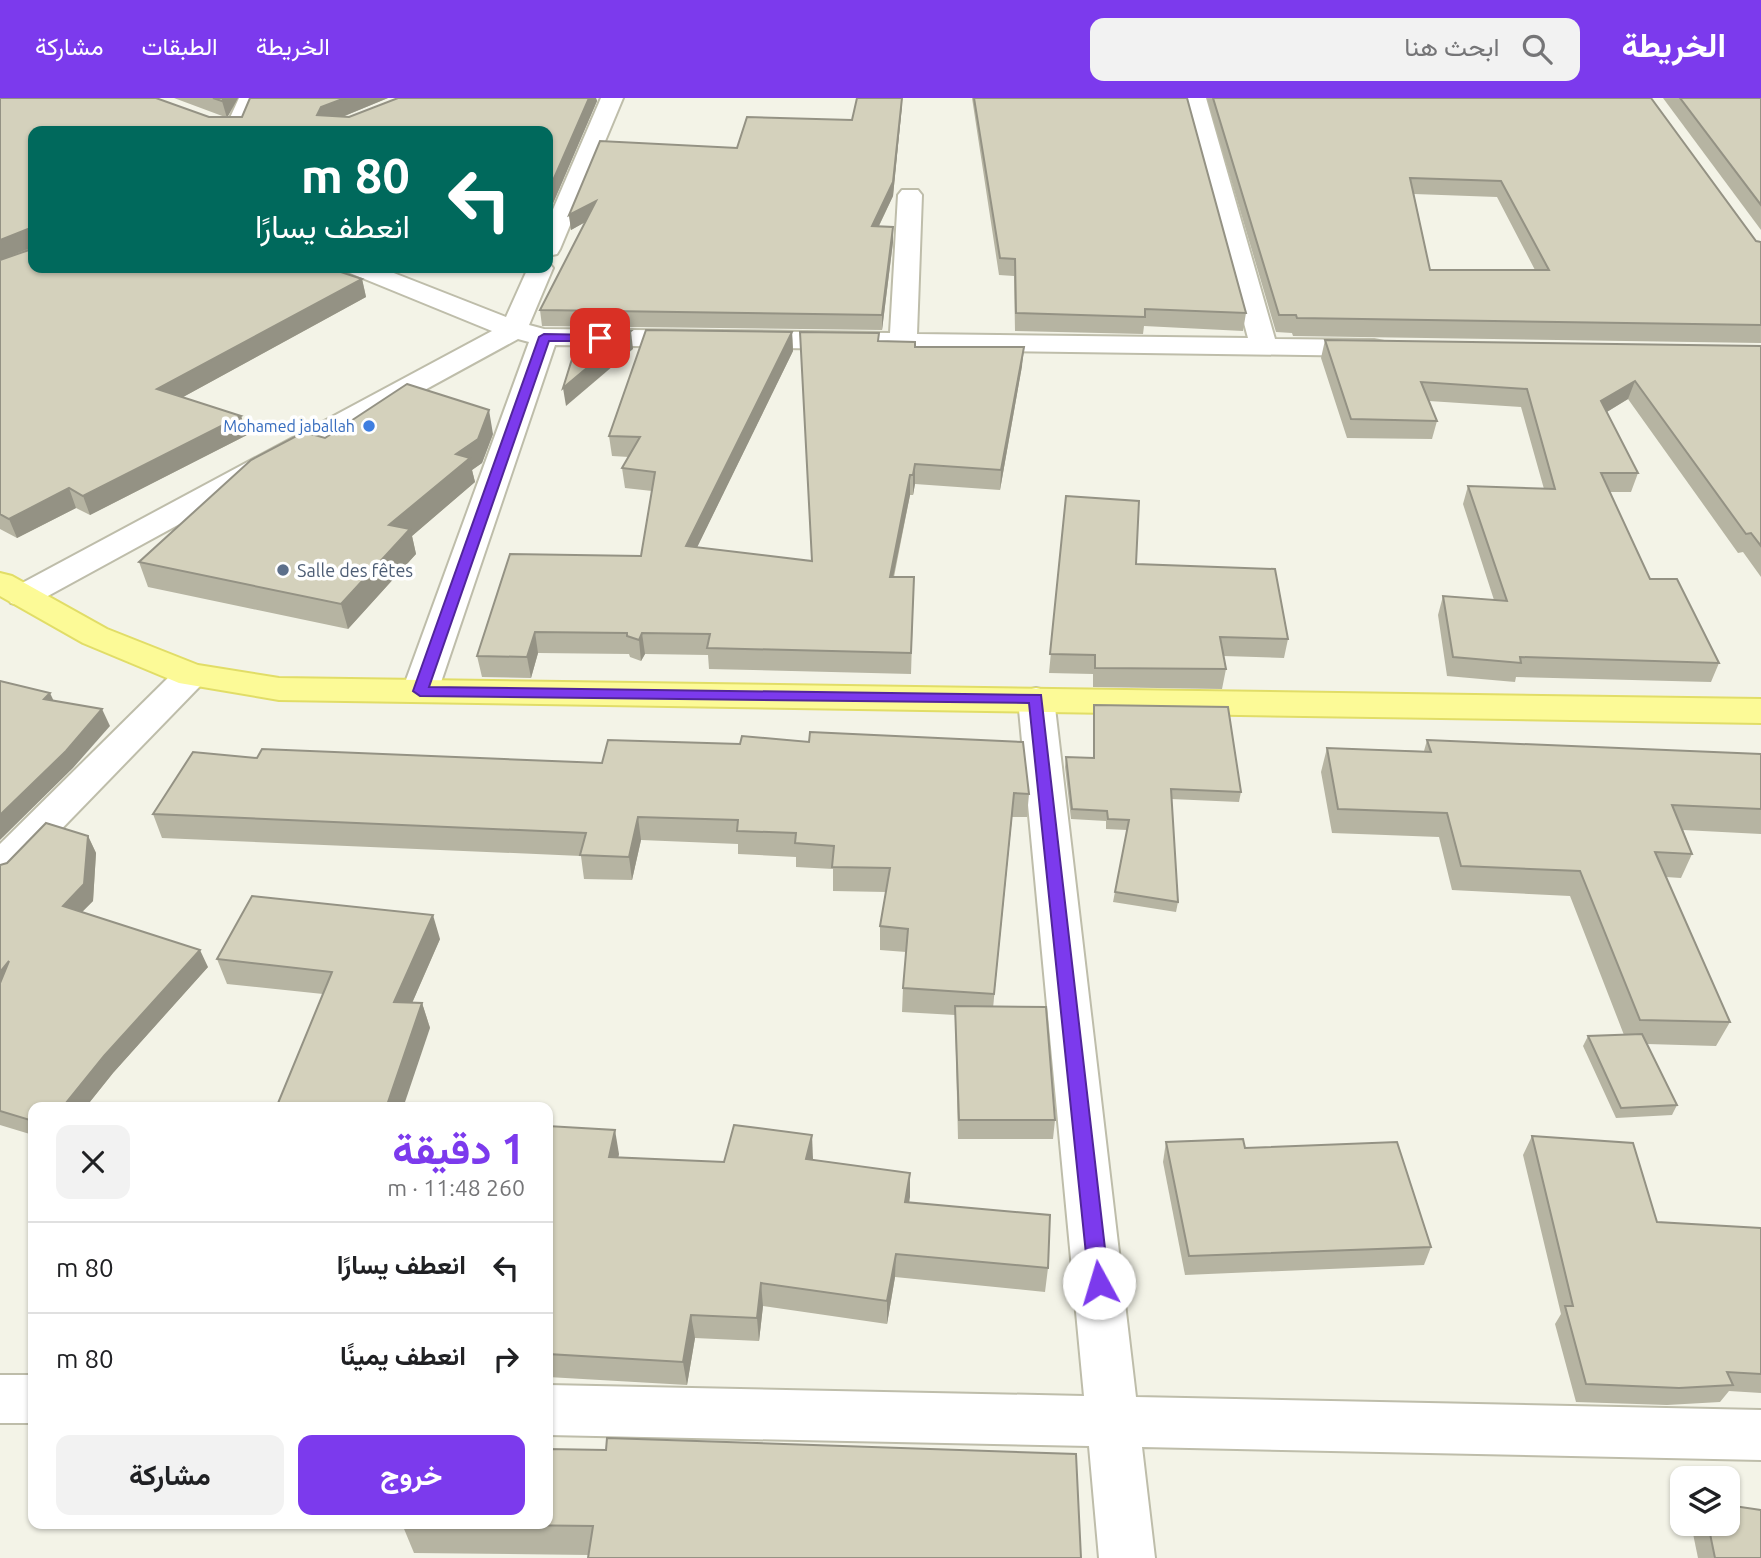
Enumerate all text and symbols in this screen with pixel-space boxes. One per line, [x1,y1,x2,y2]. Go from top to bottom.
search box [1090,18,1580,81]
text: الخريطة [1622,26,1726,63]
icon: search [1518,30,1556,68]
text: ابحث هنا [1404,32,1500,61]
text: مشاركة [35,33,103,60]
text: الطبقات [141,33,218,60]
text: الخريطة [256,33,330,60]
text: 80 m [301,147,410,202]
icon: left [434,154,525,245]
text: انعطف يسارًا [255,208,410,244]
pin [570,308,630,368]
icon: arrive [581,319,619,357]
place label: Mohamed jaballah [223,417,355,435]
marker: Mohamed jaballah [361,418,377,434]
place label: Salle des fêtes [297,560,413,580]
marker: Salle des fêtes [275,562,291,578]
button: close [56,1125,130,1199]
text: 1 دقيقة [392,1125,525,1172]
text: 260 m · 11:48 [387,1175,525,1200]
position arrow [1062,1246,1136,1320]
icon: left [487,1249,525,1287]
text: انعطف يسارًا [337,1250,466,1279]
text: 80 m [56,1253,114,1282]
icon: right [487,1340,525,1378]
text: انعطف يمينًا [340,1341,466,1370]
text: 80 m [56,1344,114,1373]
button: مشاركة [56,1435,284,1515]
button: خروج [298,1435,525,1515]
map controls [1670,1466,1740,1536]
button: layers [1670,1466,1740,1536]

